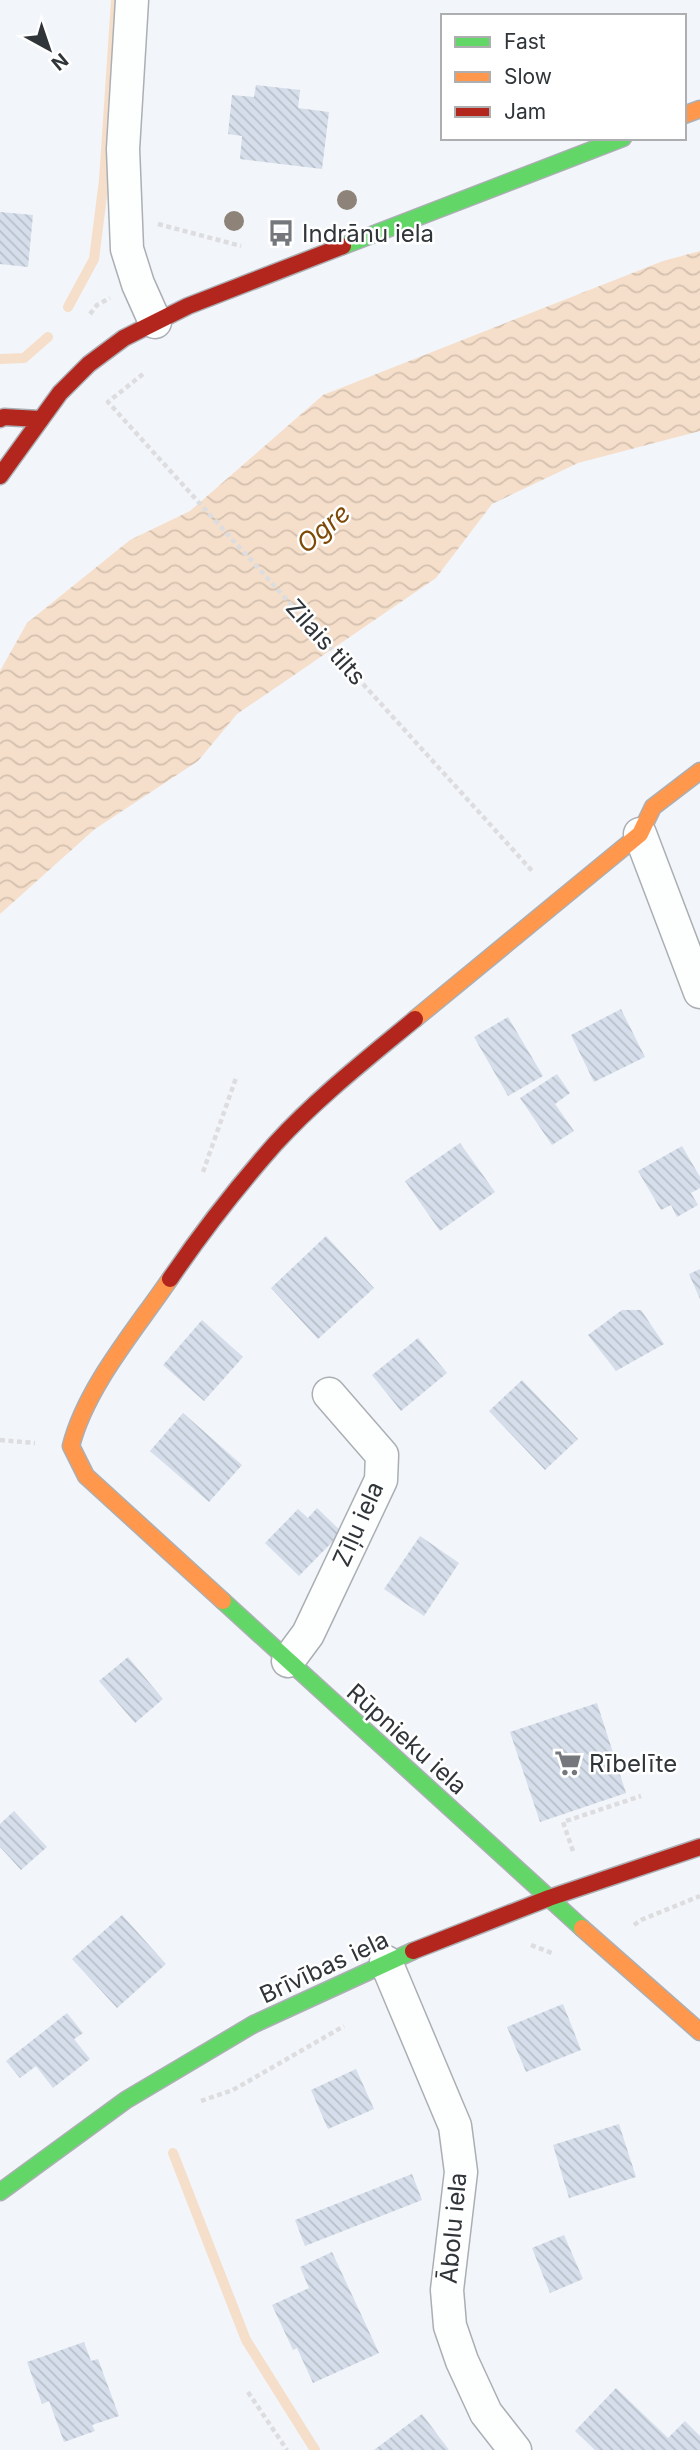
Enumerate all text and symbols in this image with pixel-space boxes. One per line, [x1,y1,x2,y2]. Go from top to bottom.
north arrow [14,14,84,84]
legend [441,14,686,140]
text: Fast [504,29,546,54]
text: N [47,48,73,75]
text: Slow [504,64,552,89]
text: Jam [504,99,546,124]
bus stop icon: Indrānu iela [266,218,296,248]
place label: Indrānu iela [302,219,434,248]
water label: Ogre [290,497,356,559]
street label: Zilais tilts [280,593,372,691]
street label: Zīļu iela [327,1477,389,1571]
street label: Rūpnieku iela [341,1678,473,1800]
supermarket icon: Rībelīte [553,1748,583,1778]
place label: Rībelīte [589,1749,677,1778]
street label: Brīvības iela [255,1925,393,2009]
street label: Ābolu iela [434,2171,472,2285]

